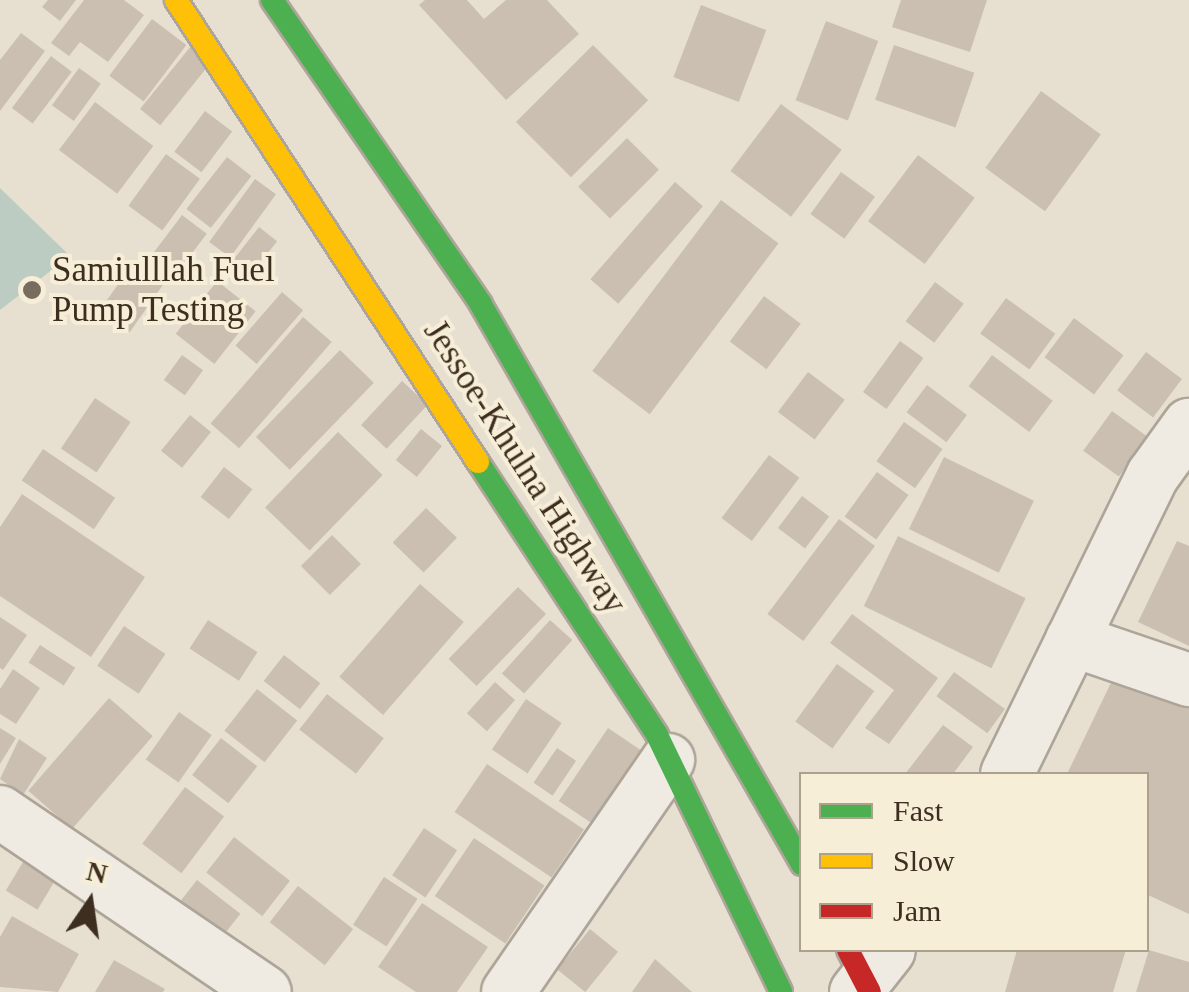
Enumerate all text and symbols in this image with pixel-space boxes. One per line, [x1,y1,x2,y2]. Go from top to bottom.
place label: Samiulllah Fuel Pump Testing [52,249,275,331]
marker: Samiulllah Fuel Pump Testing [21,279,43,301]
street label: Jessoe-Khulna Highway [414,312,636,622]
legend [799,772,1149,952]
text: Fast [893,794,943,827]
text: Slow [893,844,955,877]
north arrow [40,852,140,952]
text: N [84,855,110,890]
text: Jam [893,894,941,927]

